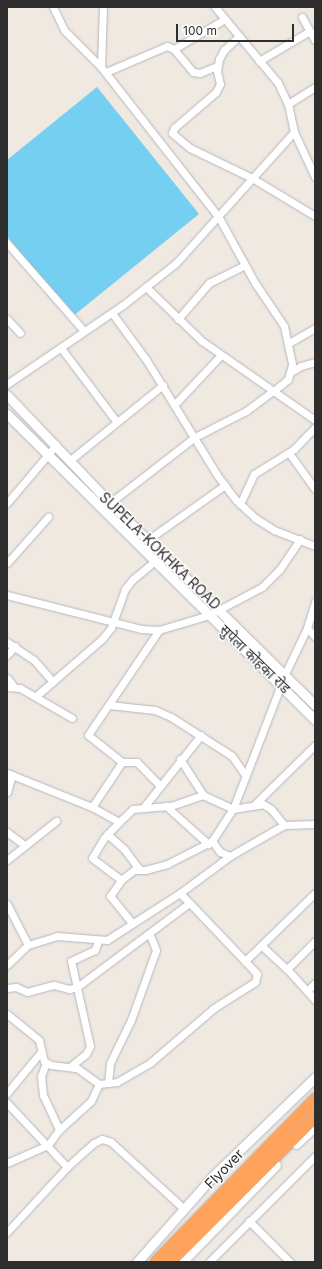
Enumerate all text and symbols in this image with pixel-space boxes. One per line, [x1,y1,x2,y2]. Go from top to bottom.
scale bar [178,16,296,42]
text: 100 m [183,23,217,38]
street label: SUPELA-KOKHKA ROAD [96,489,224,613]
street label: सुपेला कोहका रोड [216,621,294,697]
street label: Flyover [201,1146,247,1192]

